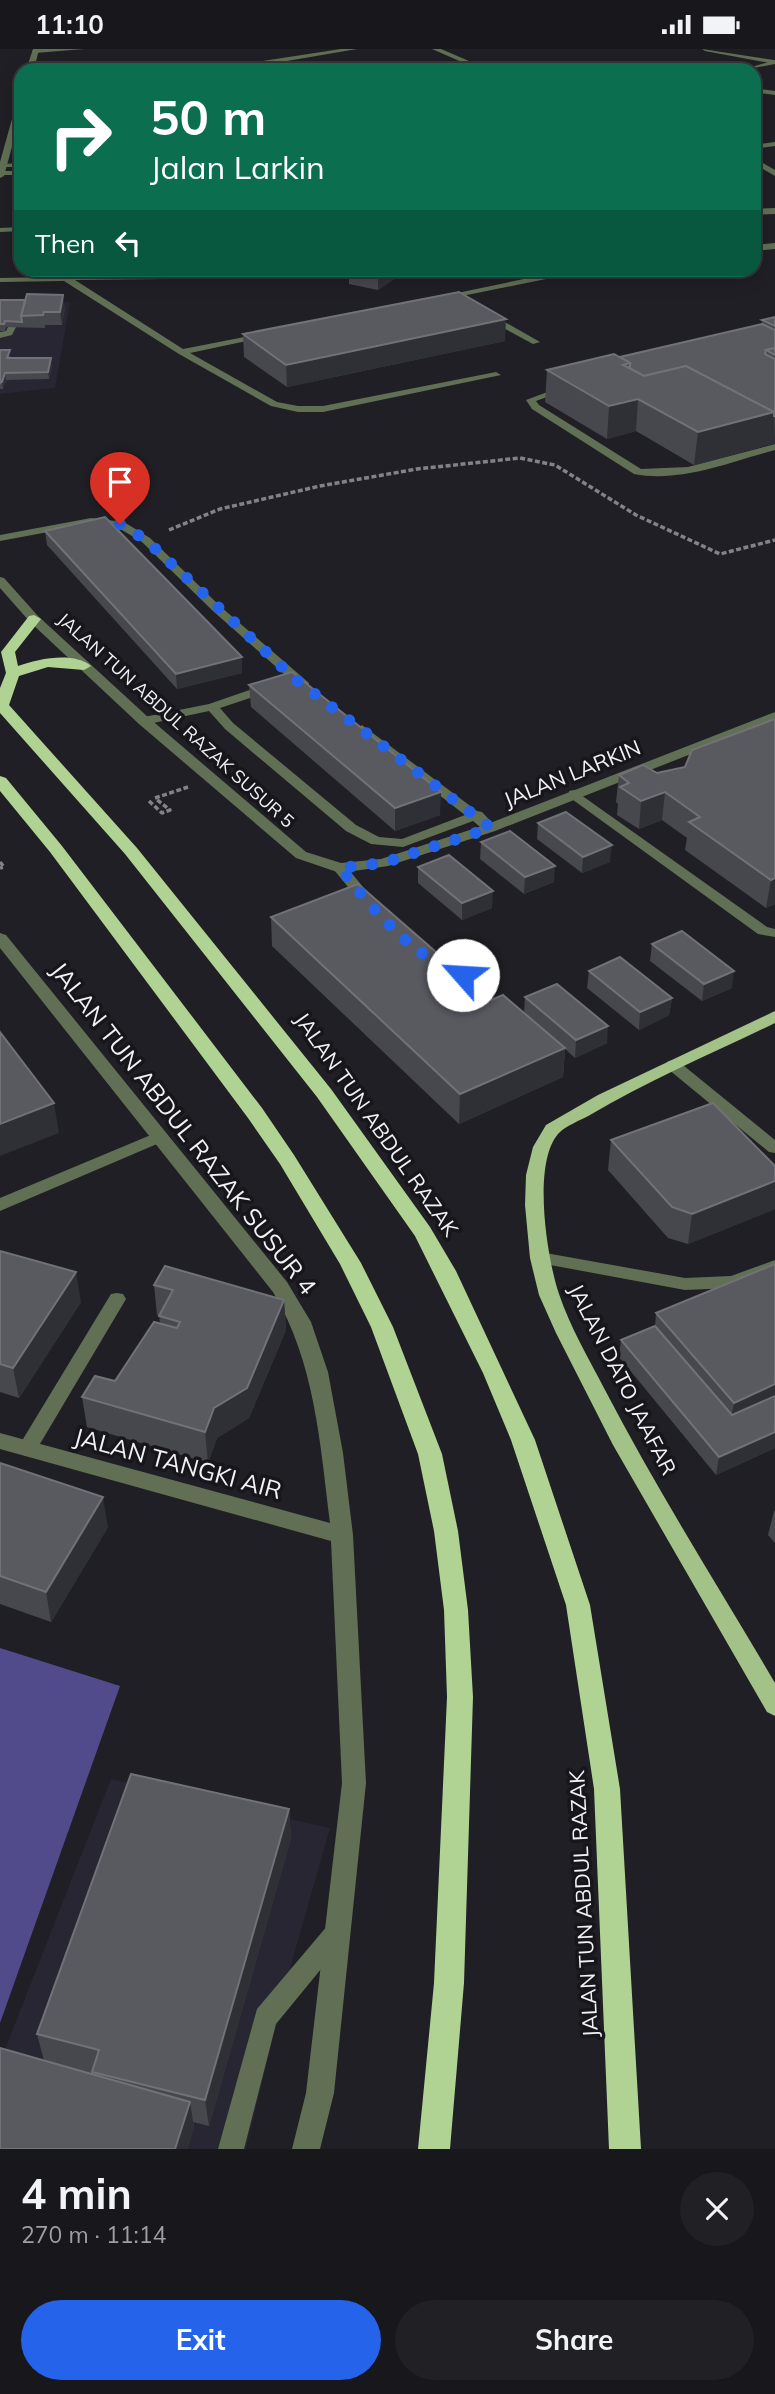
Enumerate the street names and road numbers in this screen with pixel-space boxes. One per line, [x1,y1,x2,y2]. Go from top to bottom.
street label: JALAN TUN ABDUL RAZAK SUSUR 5 [53,608,299,833]
street label: JALAN LARKIN [500,734,644,812]
street label: JALAN TUN ABDUL RAZAK SUSUR 4 [45,956,323,1300]
street label: JALAN TUN ABDUL RAZAK [290,1007,465,1242]
street label: JALAN DATO JAAFAR [564,1279,682,1479]
street label: JALAN TANGKI AIR [71,1421,285,1505]
street label: JALAN TUN ABDUL RAZAK [563,1769,603,2038]

